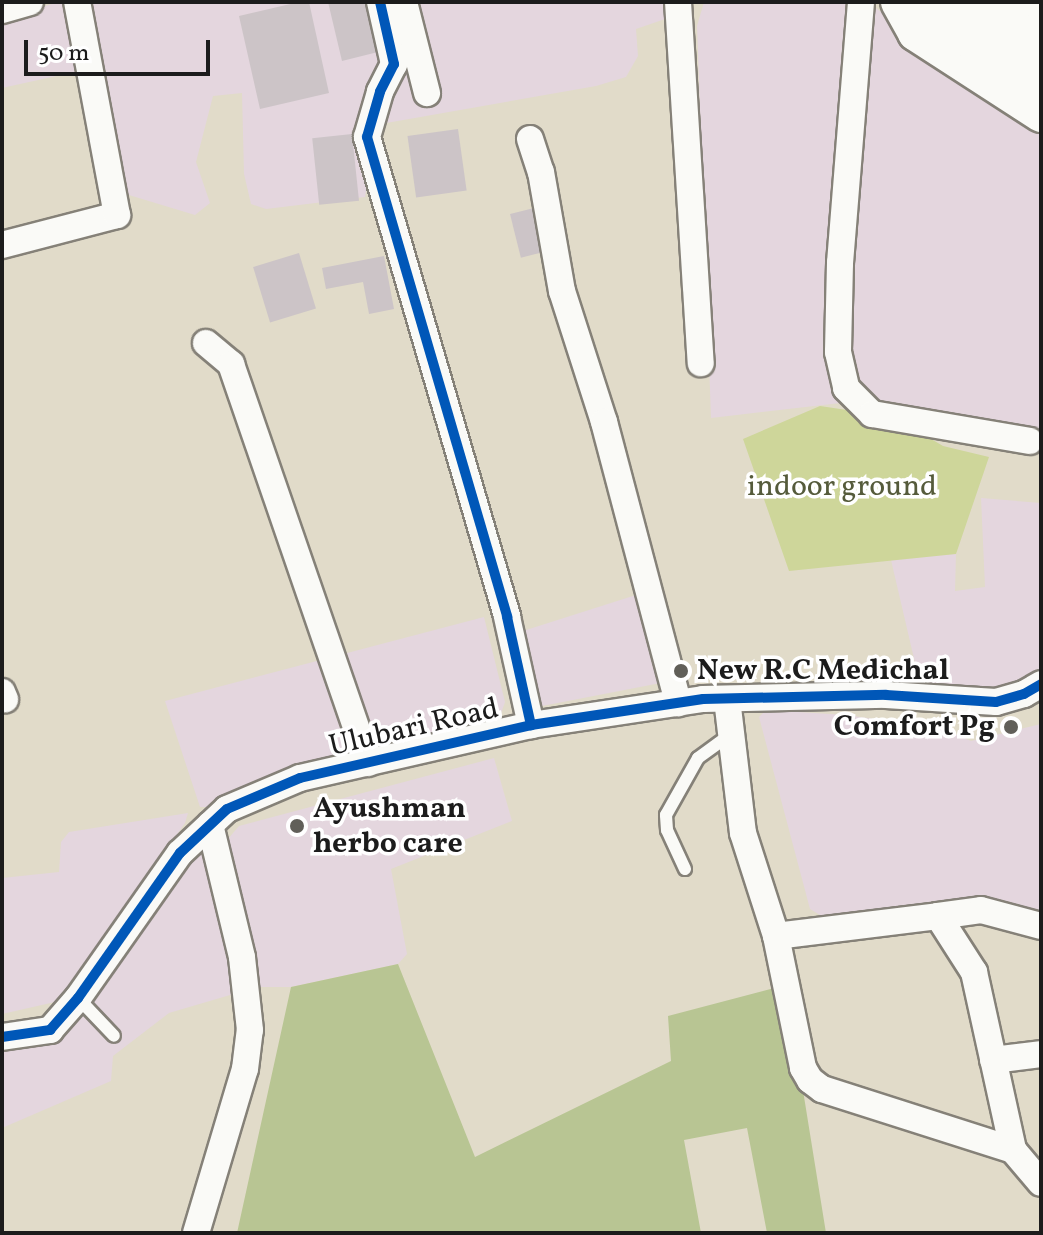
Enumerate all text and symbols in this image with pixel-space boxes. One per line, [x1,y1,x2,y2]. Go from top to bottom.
scale bar [28,24,214,74]
text: 50 m [38,37,90,71]
park label: indoor ground [747,469,937,505]
place label: New R.C Medichal [697,653,950,689]
marker: New R.C Medichal [672,662,690,680]
street label: Ulubari Road [326,691,502,765]
place label: Comfort Pg [834,709,995,745]
marker: Comfort Pg [1002,718,1020,736]
place label: Ayushman herbo care [313,791,466,862]
marker: Ayushman herbo care [288,817,306,835]

